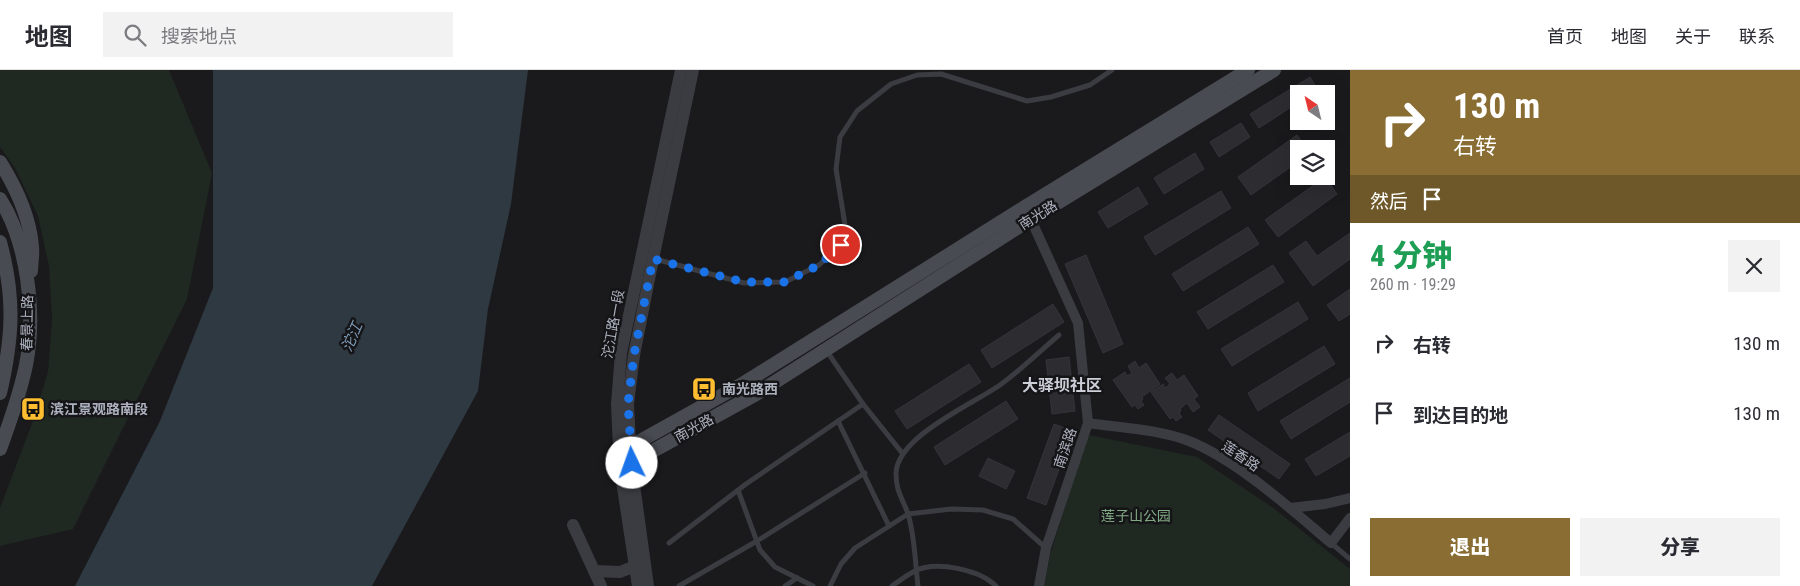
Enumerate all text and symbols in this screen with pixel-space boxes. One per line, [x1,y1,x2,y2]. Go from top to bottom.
search box [103,12,453,57]
icon: search [121,21,149,49]
text: 地图 [25,23,73,51]
text: 搜索地点 [161,25,237,48]
text: 首页 [1547,26,1583,47]
text: 地图 [1611,26,1647,47]
text: 关于 [1675,26,1711,47]
text: 联系 [1739,26,1775,47]
north arrow [1290,85,1335,130]
map controls [1290,85,1335,185]
text: 130 m [1453,86,1540,127]
icon: right [1370,90,1435,155]
text: 右转 [1453,134,1497,159]
button: layers [1290,140,1335,185]
icon: arrive [1418,185,1446,213]
text: 然后 [1370,190,1408,213]
street label: 南光路 [1016,197,1060,233]
pin [820,224,862,266]
icon: arrive [827,231,855,259]
text: 4 分钟 [1370,238,1452,273]
button: close [1728,240,1780,292]
text: 260 m · 19:29 [1370,275,1456,294]
street label: 沱江路一段 [599,288,627,360]
street label: 春景上路 [19,295,35,351]
water label: 沱江 [338,318,367,354]
icon: right [1370,329,1398,357]
text: 130 m [1733,332,1780,355]
text: 右转 [1413,334,1451,357]
bus stop icon: 南光路西 [691,376,717,402]
district label: 大驿坝社区 [1022,376,1102,395]
place label: 南光路西 [722,381,778,397]
bus stop icon: 滨江景观路南段 [20,396,46,422]
icon: arrive [1370,399,1398,427]
place label: 滨江景观路南段 [50,401,148,417]
text: 130 m [1733,402,1780,425]
text: 到达目的地 [1413,404,1508,427]
street label: 南光路 [672,411,716,445]
street label: 南滨路 [1051,426,1079,470]
position arrow [605,436,657,488]
street label: 莲香路 [1219,438,1263,474]
park label: 莲子山公园 [1101,508,1171,524]
button: 退出 [1370,518,1570,576]
button: 分享 [1580,518,1780,576]

